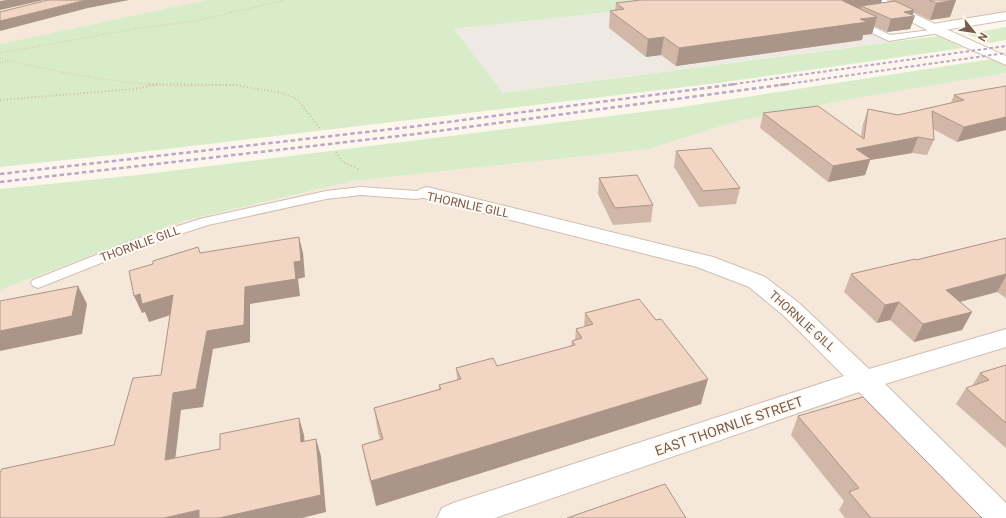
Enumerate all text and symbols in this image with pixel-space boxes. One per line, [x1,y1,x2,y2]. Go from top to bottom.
north arrow [954,12,994,52]
text: N [975,30,990,44]
street label: THORNLIE GILL [426,189,511,221]
street label: THORNLIE GILL [98,223,182,265]
street label: THORNLIE GILL [766,288,838,355]
street label: EAST THORNLIE STREET [653,393,806,459]

